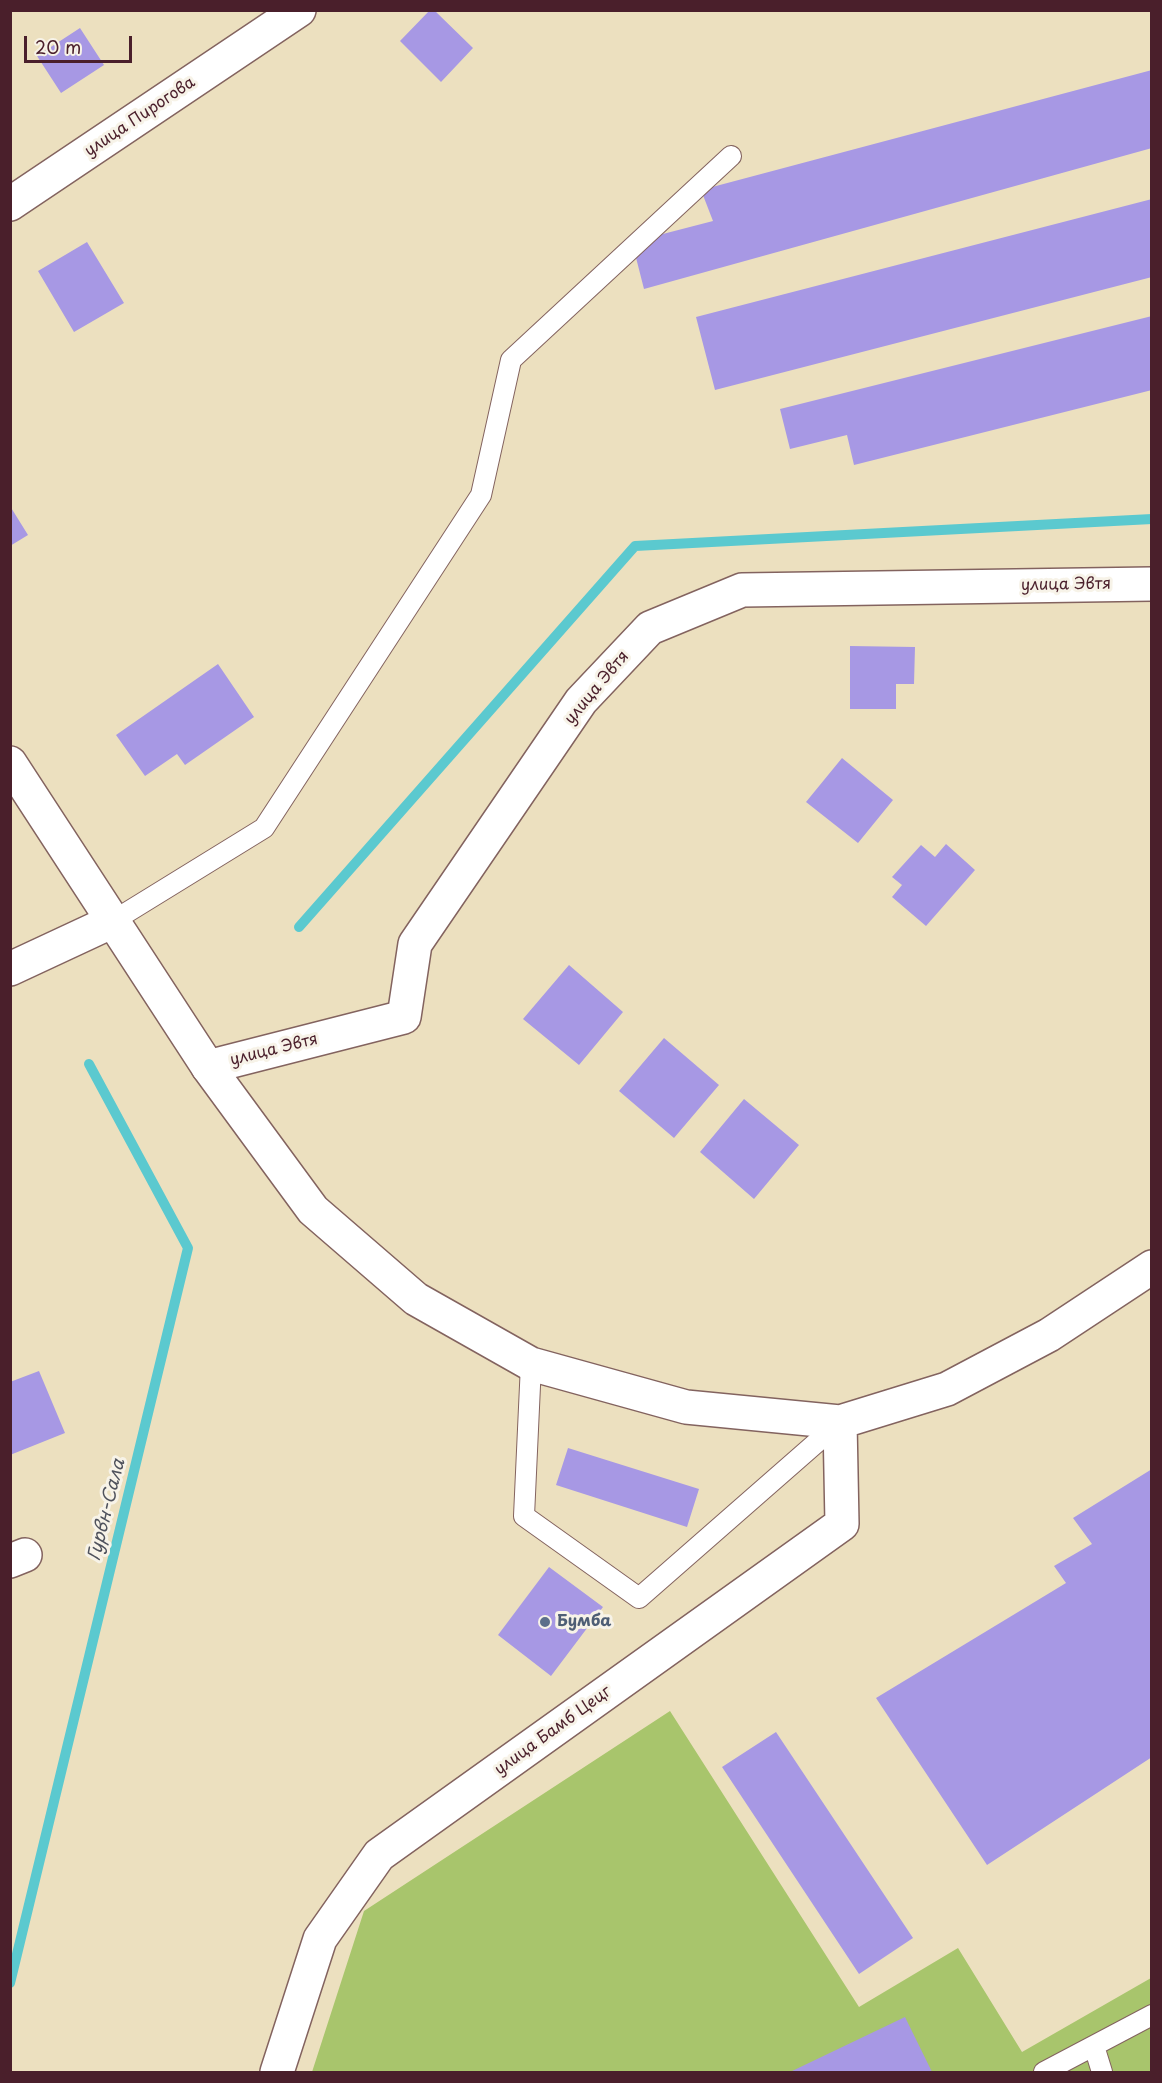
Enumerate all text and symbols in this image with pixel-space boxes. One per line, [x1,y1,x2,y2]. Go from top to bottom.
scale bar [27,24,135,62]
text: 20 m [35,33,81,60]
street label: улица Пирогова [81,73,199,161]
street label: улица Эвтя [1021,575,1111,595]
street label: улица Эвтя [561,647,633,729]
street label: улица Эвтя [228,1030,320,1070]
water label: Гурвн-Сала [84,1457,130,1563]
place label: Бумба [557,1612,611,1632]
marker: Бумба [538,1615,552,1629]
street label: улица Бамб Цецг [491,1682,615,1780]

